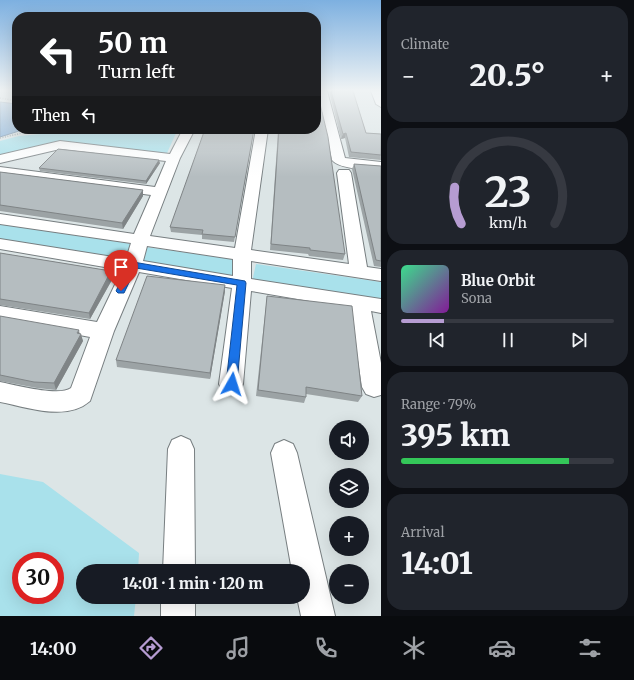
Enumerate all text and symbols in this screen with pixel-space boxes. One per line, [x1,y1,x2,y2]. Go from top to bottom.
text: 50 m [98,25,167,61]
icon: left [32,28,84,80]
text: Climate [401,36,449,53]
text: 20.5° [470,56,545,94]
text: Turn left [98,60,175,83]
text: − [401,62,416,90]
text: + [599,62,614,90]
icon: left [78,104,100,126]
text: Then [32,106,70,125]
text: 23 [484,166,531,218]
text: km/h [489,214,527,232]
pin [104,250,138,291]
icon: arrive [110,256,132,278]
text: Blue Orbit [461,271,535,290]
text: Sona [461,290,492,307]
icon: previous [426,329,448,351]
icon: pause [497,329,519,351]
icon: next [568,329,590,351]
position arrow [211,363,253,405]
text: Range · 79% [401,396,476,413]
text: 395 km [401,416,510,454]
map controls [329,420,369,604]
button: sound [329,420,369,460]
button: layers [329,468,369,508]
button: + [329,516,369,556]
text: Arrival [401,524,444,541]
text: 14:01 [401,544,473,582]
speed limit sign: 30 [12,552,64,604]
button: − [329,564,369,604]
text: 14:01 · 1 min · 120 m [123,574,263,593]
icon: directions [137,634,165,662]
icon: music [224,634,252,662]
icon: phone [312,634,340,662]
icon: climate [400,634,428,662]
icon: car [488,634,516,662]
icon: filters [576,634,604,662]
text: 14:00 [30,637,77,660]

